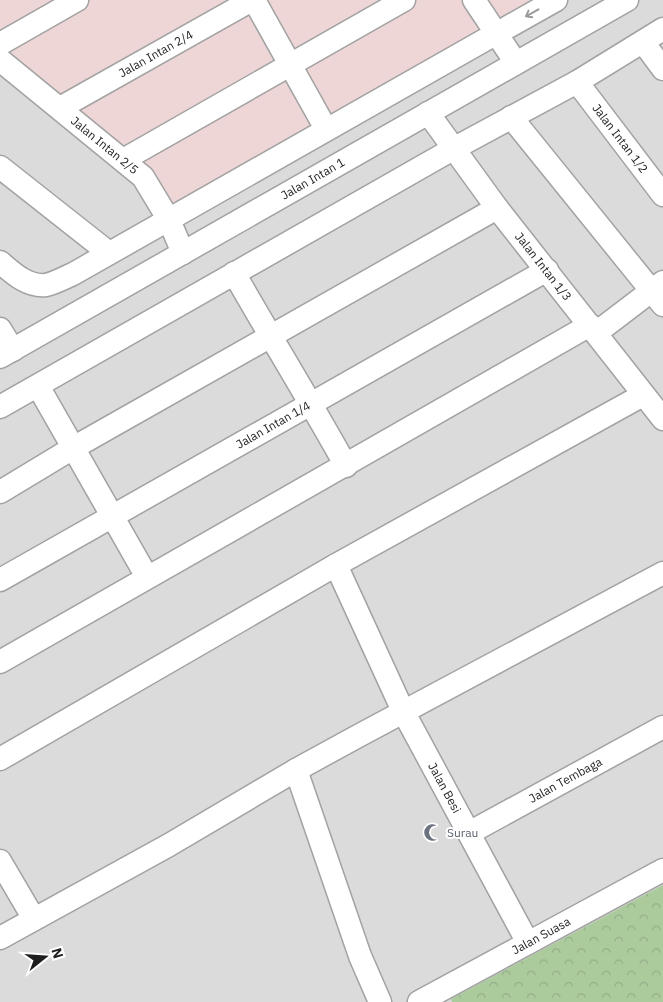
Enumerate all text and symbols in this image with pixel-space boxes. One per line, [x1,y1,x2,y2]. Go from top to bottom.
one-way arrow [525,9,540,19]
street label: Jalan Intan 2/4 [116,27,195,80]
street label: Jalan Intan 1/2 [589,101,651,176]
street label: Jalan Intan 2/5 [68,113,142,177]
street label: Jalan Intan 1 [278,154,347,203]
street label: Jalan Intan 1/3 [512,229,575,304]
street label: Jalan Intan 1/4 [233,398,313,452]
street label: Jalan Tembaga [526,753,605,806]
street label: Jalan Besi [425,760,465,816]
mosque icon: Surau [423,823,443,843]
place label: Surau [447,825,478,840]
street label: Jalan Suasa [509,913,573,957]
north arrow [20,932,70,982]
text: N [47,946,68,961]

